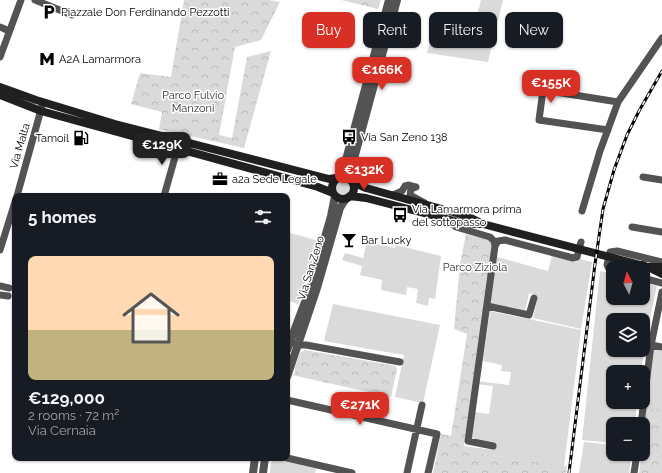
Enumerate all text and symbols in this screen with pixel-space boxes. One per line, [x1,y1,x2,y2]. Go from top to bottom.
parking icon: Piazzale Don Ferdinando Pezzotti [40,3,58,21]
place label: Piazzale Don Ferdinando Pezzotti [61,6,230,19]
chip: Buy [302,12,355,48]
chip: Rent [363,12,421,48]
chip: Filters [429,12,497,48]
chip: New [505,12,563,48]
metro station icon: A2A Lamarmora [38,50,56,68]
place label: A2A Lamarmora [59,53,141,66]
pin: €166K [354,57,410,91]
text: €166K [361,62,403,77]
pin: €155K [523,70,579,104]
text: €155K [531,75,571,90]
park label: Parco Fulvio Manzoni [162,89,224,115]
street label: Via Malta [7,122,33,170]
bus stop icon: Via San Zeno 138 [340,128,358,146]
fuel station icon: Tamoil [72,129,90,147]
place label: Via San Zeno 138 [361,131,448,144]
place label: Tamoil [35,132,69,145]
pin: €129K [134,132,190,166]
text: €129K [142,137,182,152]
pin: €132K [336,157,392,191]
text: €132K [344,162,384,177]
office icon: a2a Sede Legale [211,170,229,188]
place label: a2a Sede Legale [232,173,317,186]
place label: Via Lamarmora prima del sottopasso [412,203,521,229]
icon: filters [252,206,274,228]
bus stop icon: Via Lamarmora prima del sottopasso [391,206,409,224]
text: 5 homes [28,207,96,227]
bar icon: Bar Lucky [340,231,358,249]
street label: Via San Zeno [295,234,327,302]
place label: Bar Lucky [361,234,412,247]
park label: Parco Ziziola [443,261,507,274]
north arrow [606,261,650,305]
map controls [606,261,650,461]
icon: home [115,282,187,354]
button: layers [606,313,650,357]
button: + [606,365,650,409]
text: €129,000 [28,388,105,408]
pin: €271K [332,392,388,426]
text: €271K [340,397,380,412]
text: 2 rooms · 72 m² [28,408,119,423]
button: − [606,417,650,461]
text: Via Cernaia [28,423,96,438]

